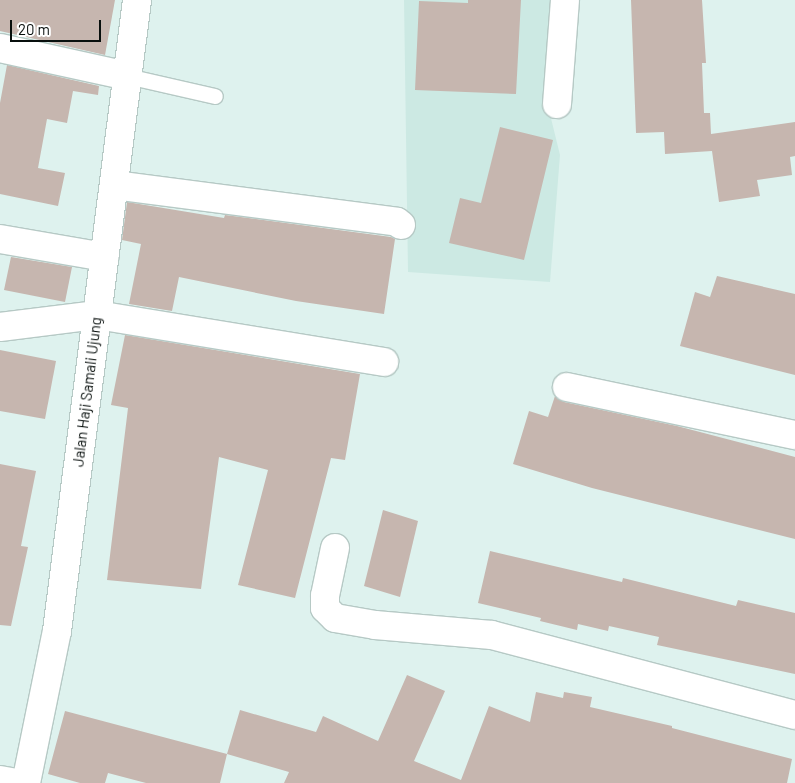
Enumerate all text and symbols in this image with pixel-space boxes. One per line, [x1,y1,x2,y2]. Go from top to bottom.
scale bar [12,10,104,42]
text: 20 m [18,20,50,38]
street label: Jalan Haji Samali Ujung [69,316,105,468]

